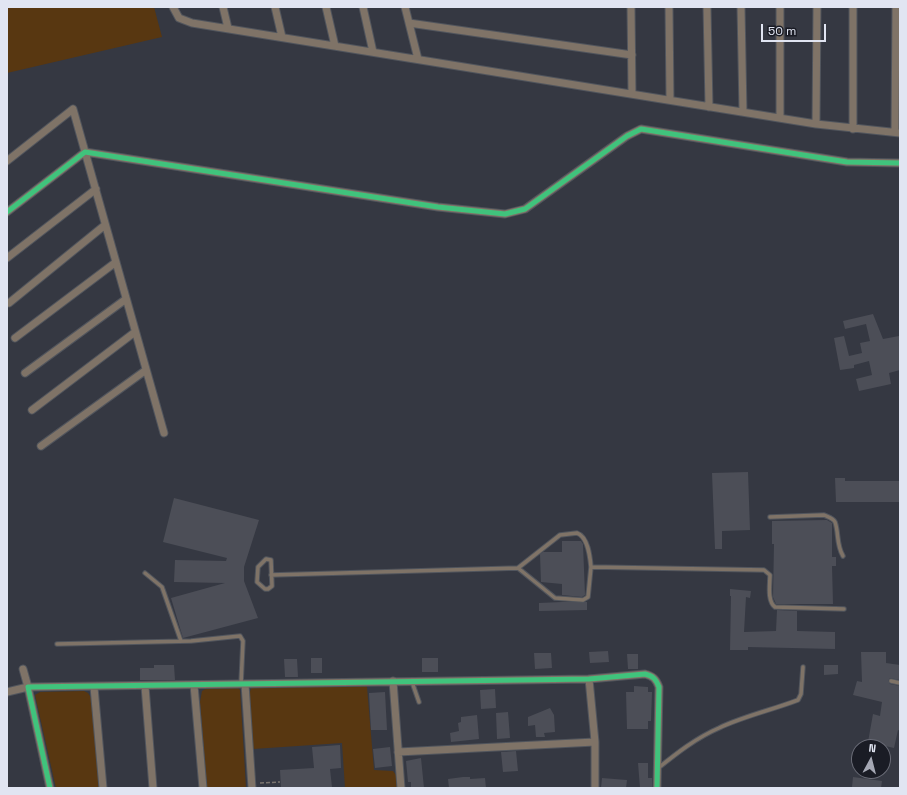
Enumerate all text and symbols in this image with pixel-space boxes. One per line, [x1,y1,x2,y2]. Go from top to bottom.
scale bar [763,16,828,42]
text: 50 m [768,23,796,39]
north arrow [851,739,891,779]
text: N [868,741,877,755]

